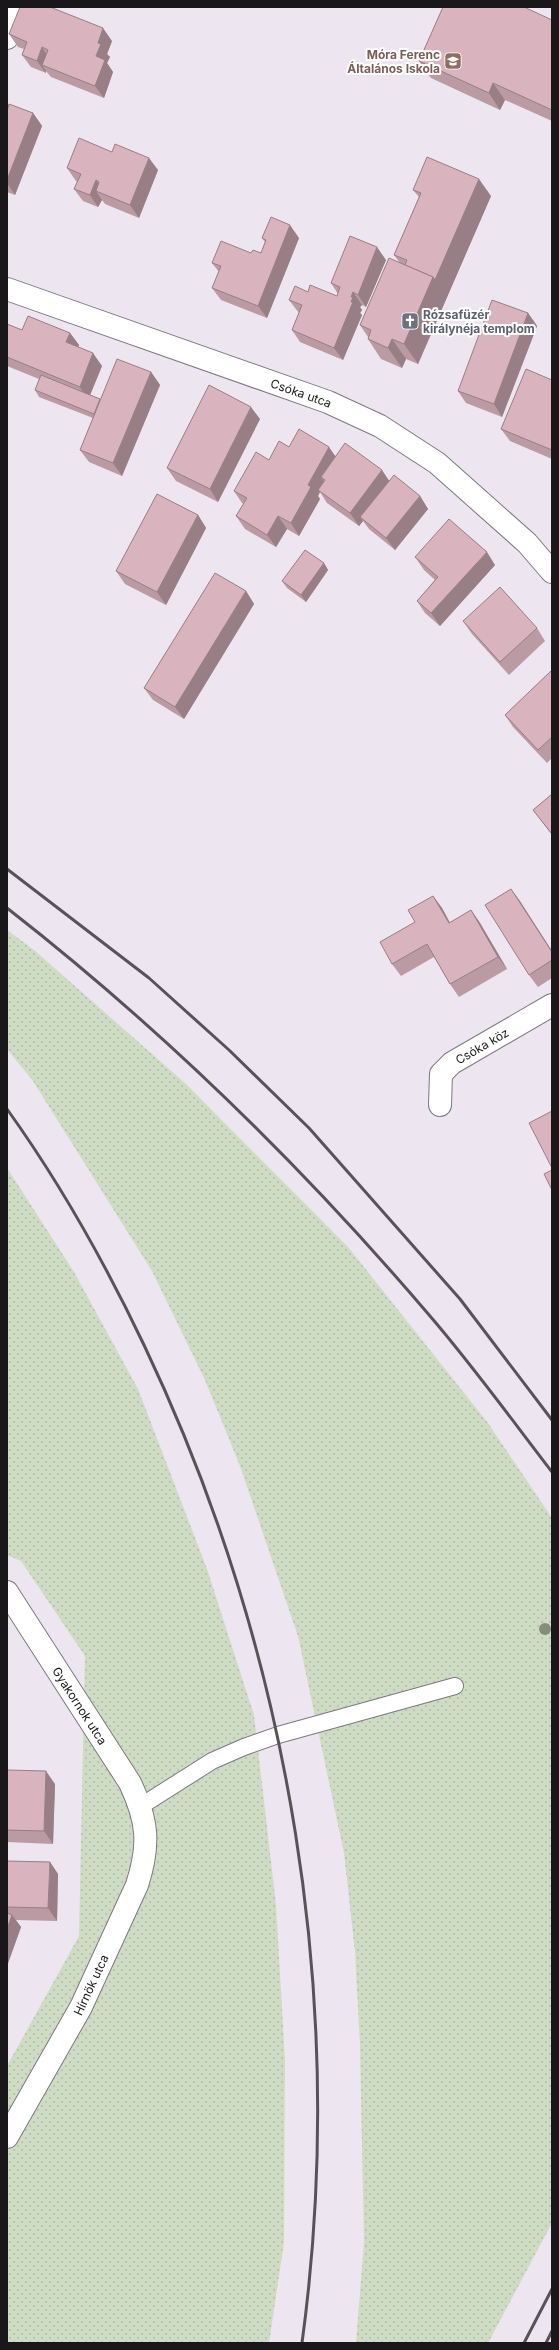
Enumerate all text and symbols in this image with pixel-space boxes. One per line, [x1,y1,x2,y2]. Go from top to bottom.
place label: Móra Ferenc Általános Iskola [347,47,440,76]
school or university icon: Móra Ferenc Általános Iskola [443,51,463,71]
place label: Rózsafüzér királynéja templom [423,307,535,336]
church icon: Rózsafüzér királynéja templom [400,311,420,331]
street label: Csóka utca [269,375,334,410]
street label: Csóka köz [452,1024,511,1067]
street label: Gyakornok utca [50,1664,111,1747]
street label: Hírnök utca [70,1952,112,2018]

